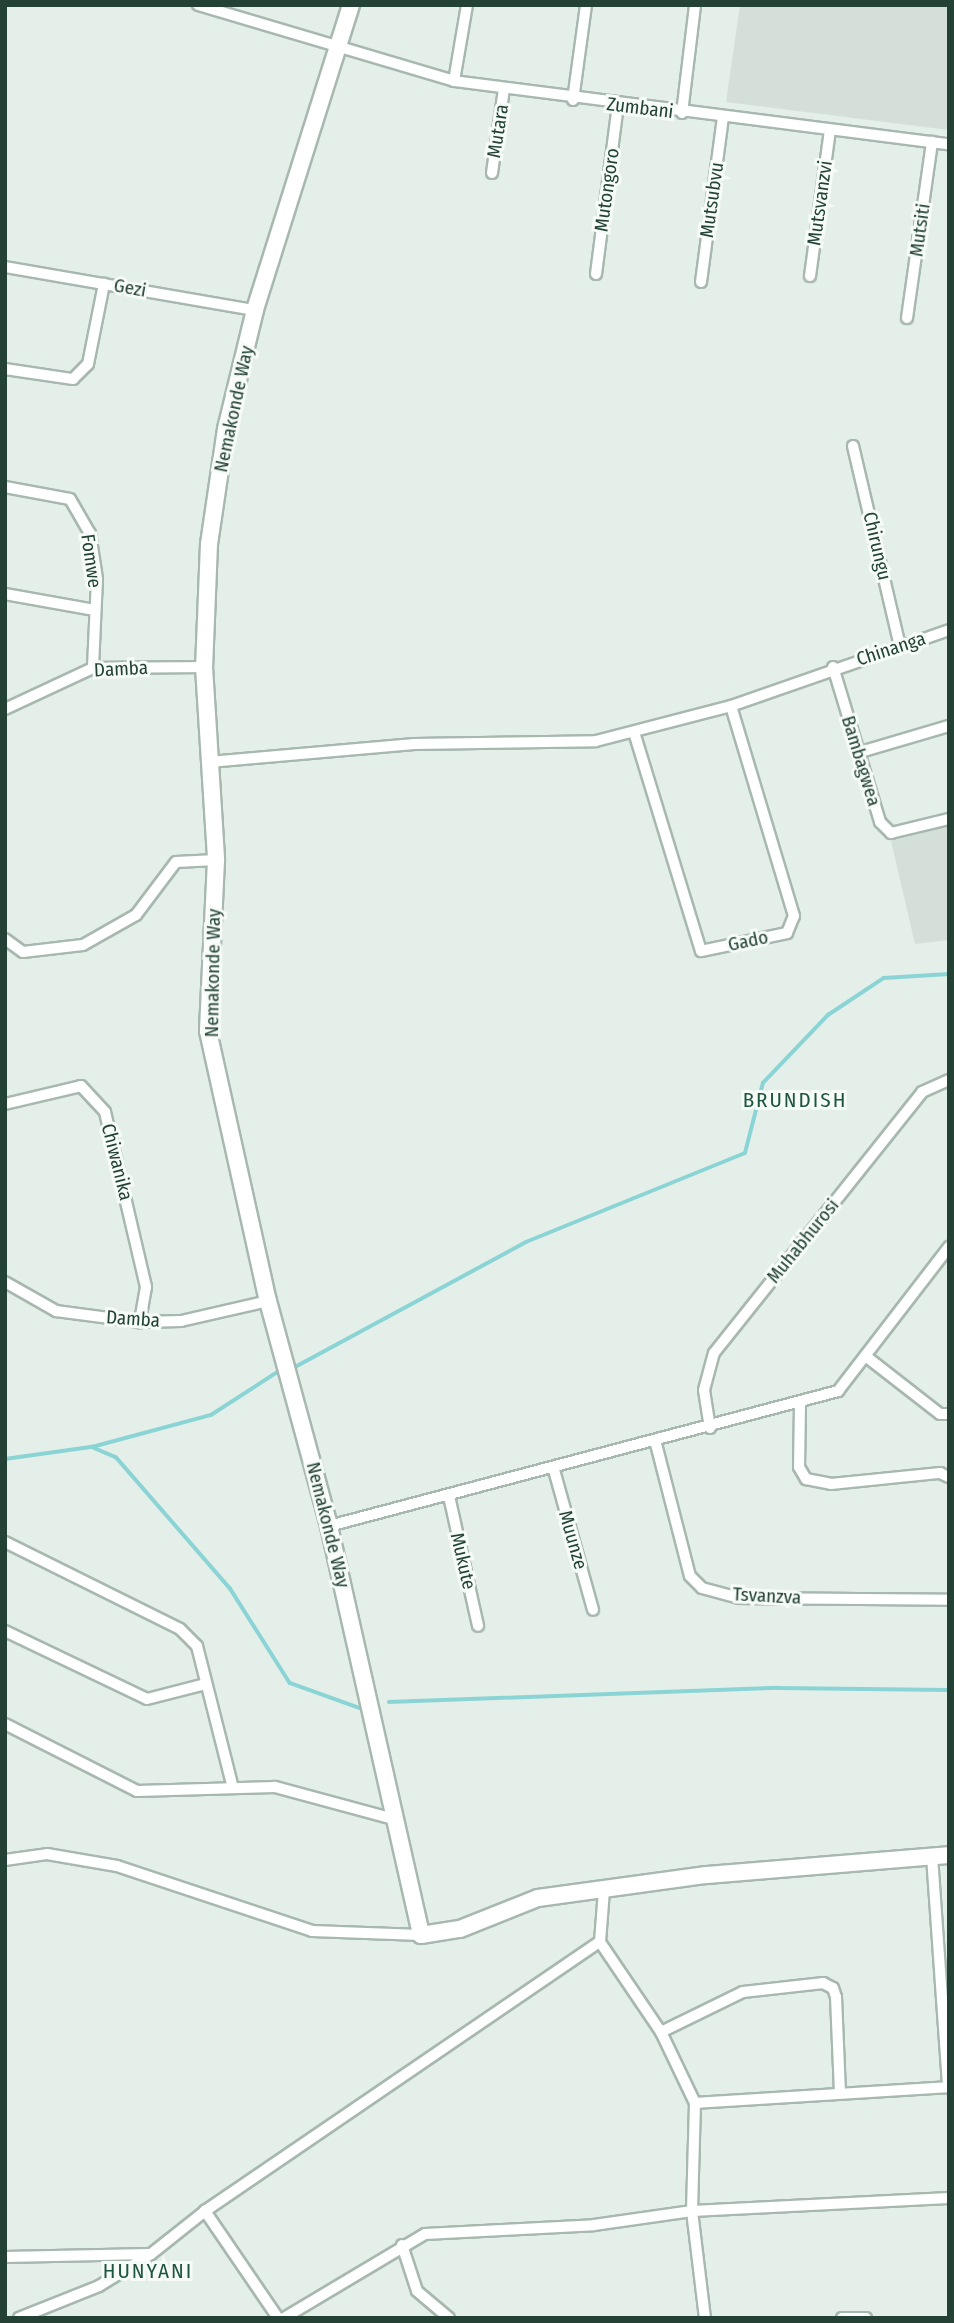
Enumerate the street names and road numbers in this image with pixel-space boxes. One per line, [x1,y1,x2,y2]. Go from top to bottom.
street label: Zumbani [605,93,675,123]
street label: Mutara [483,102,513,160]
street label: Mutongoro [590,147,624,233]
street label: Mutsvanzvi [803,159,837,247]
street label: Mutsubvu [695,161,729,239]
street label: Mutsiti [905,202,935,258]
street label: Gezi [112,274,148,302]
street label: Nemakonde Way [209,344,259,474]
street label: Chirungu [858,510,896,582]
street label: Fomwe [76,533,106,589]
street label: Chinanga [853,627,929,671]
street label: Damba [93,656,149,682]
street label: Bambagwea [836,713,886,809]
street label: Nemakonde Way [200,908,226,1038]
street label: Gado [726,926,770,956]
street label: Chiwanika [96,1121,138,1203]
street label: Muhabhurosi [762,1194,844,1288]
street label: Damba [105,1306,161,1332]
street label: Nemakonde Way [301,1460,355,1590]
street label: Muunze [554,1508,592,1572]
street label: Mukute [445,1530,481,1592]
street label: Tsvanzva [732,1583,802,1609]

